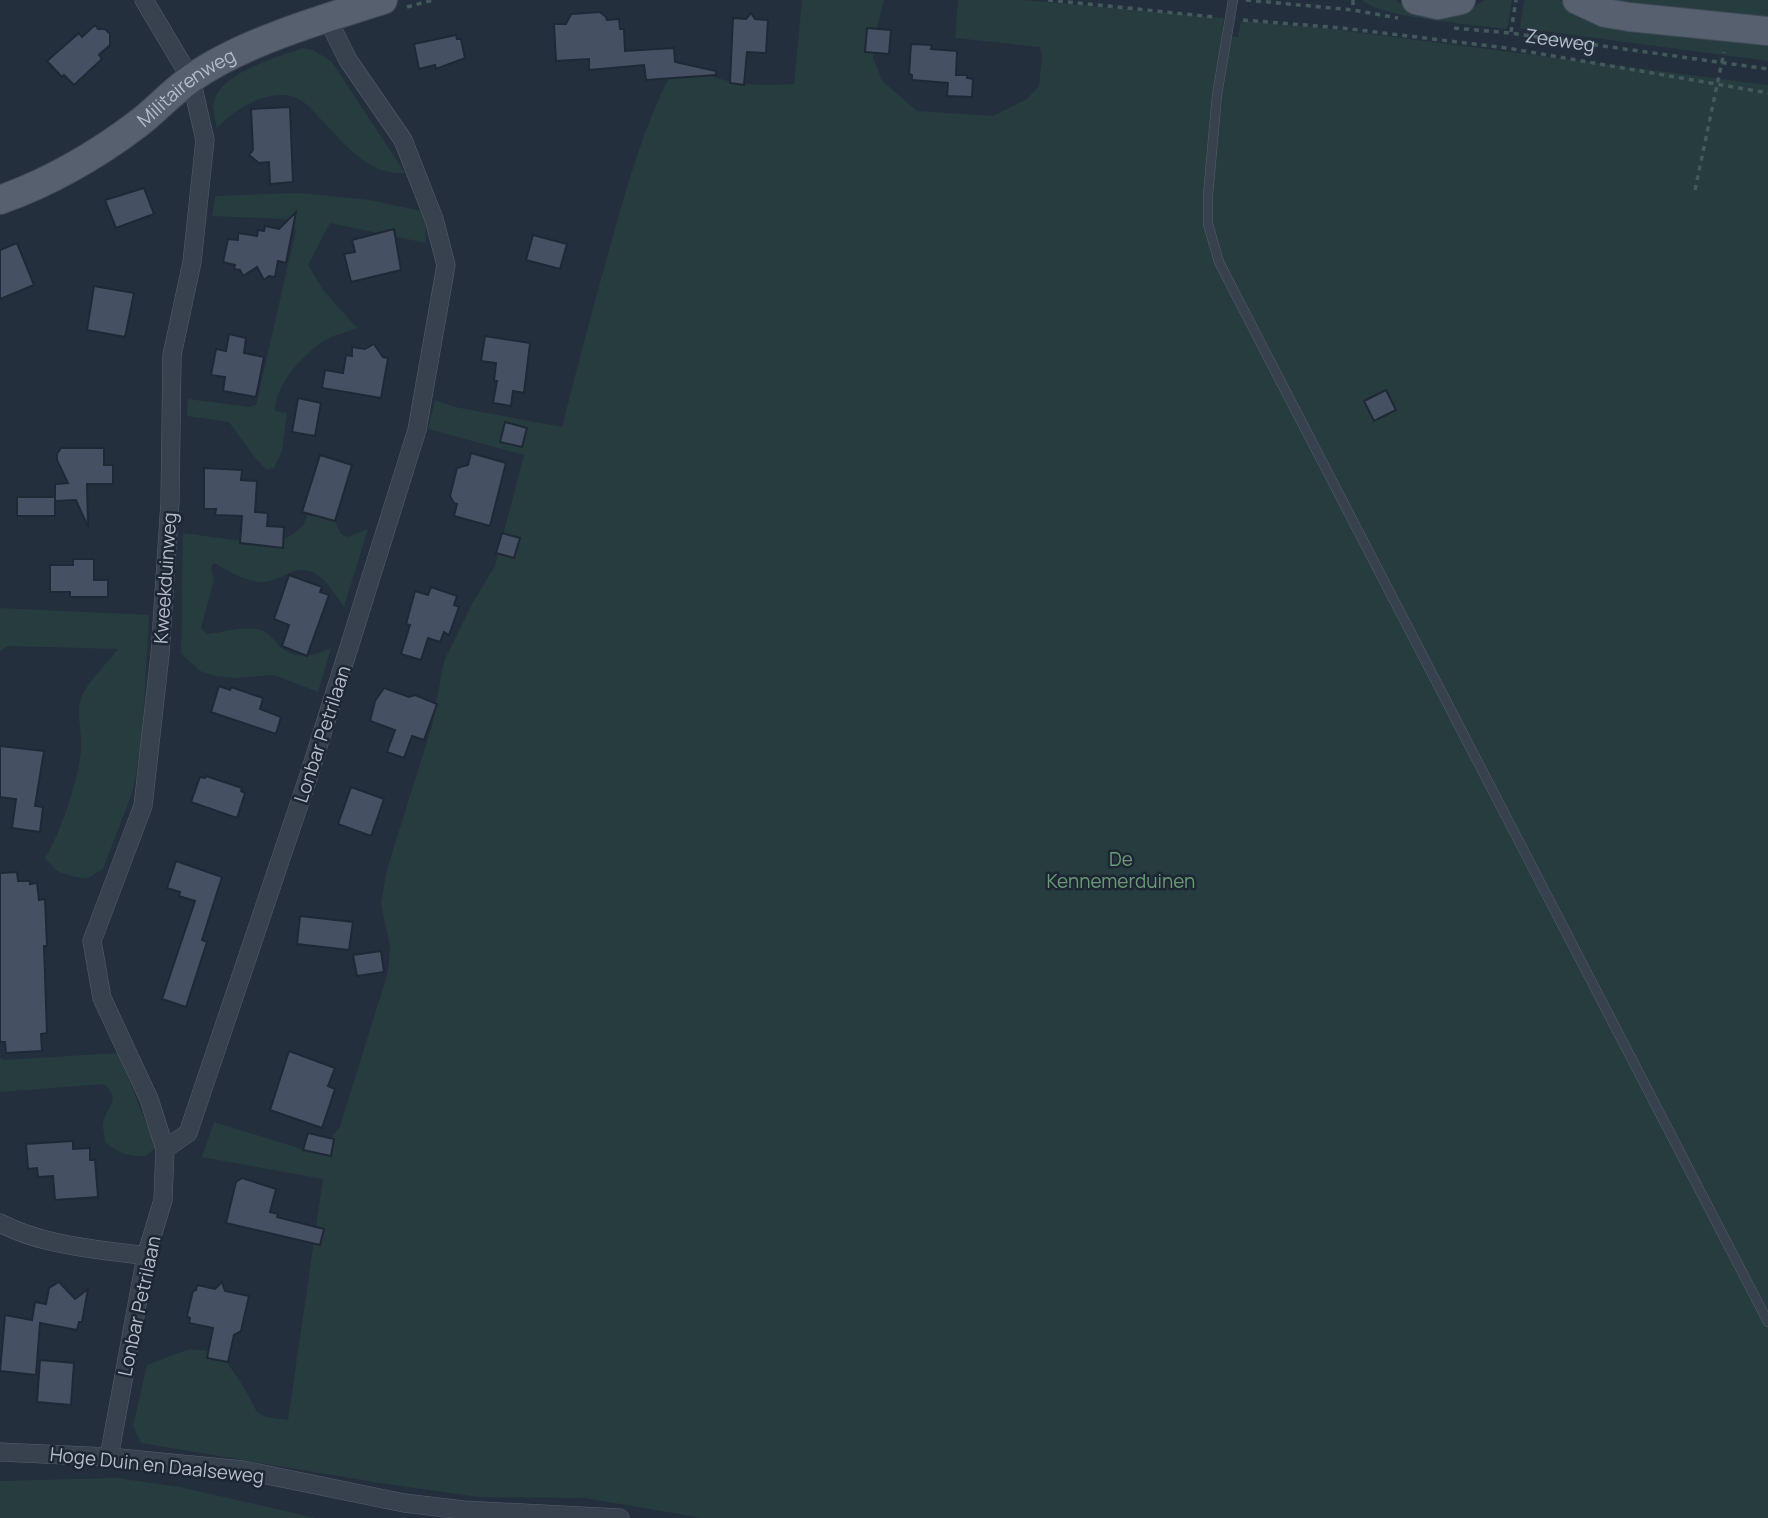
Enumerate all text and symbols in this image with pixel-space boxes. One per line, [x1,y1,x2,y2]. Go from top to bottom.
street label: Zeeweg [1524,22,1597,58]
street label: Militairenweg [131,42,240,133]
street label: Kweekduinweg [147,511,183,645]
street label: Lonbar Petrilaan [288,662,356,806]
park label: De Kennemerduinen [1047,846,1195,894]
street label: Lonbar Petrilaan [111,1233,167,1379]
street label: Hoge Duin en Daalseweg [49,1441,265,1489]

